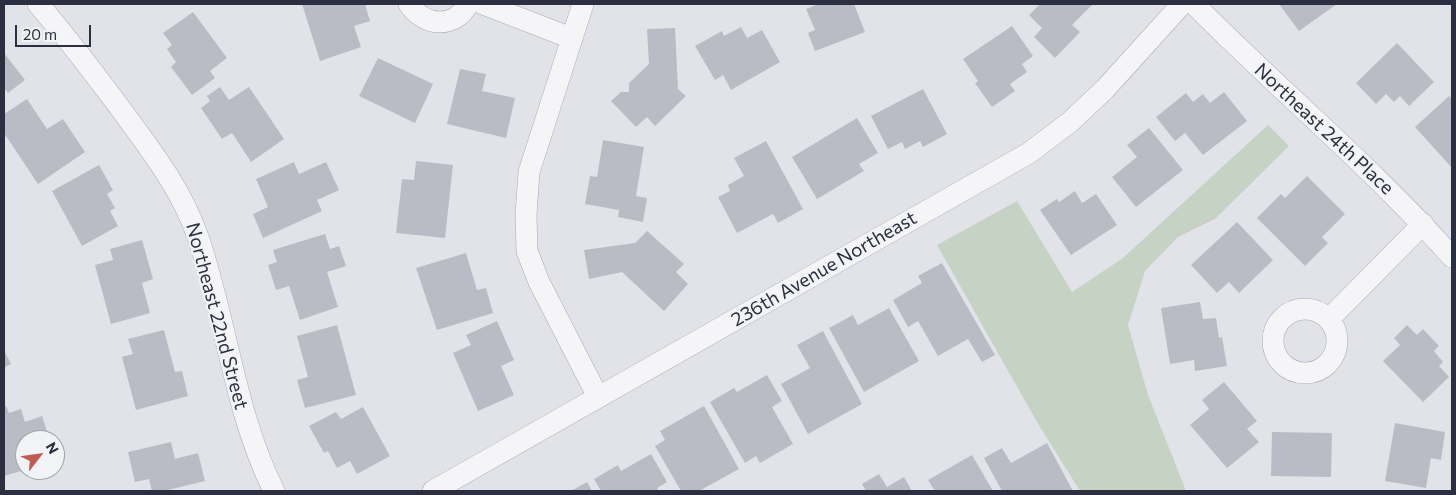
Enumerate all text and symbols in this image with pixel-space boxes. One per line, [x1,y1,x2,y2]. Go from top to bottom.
scale bar [18,15,94,47]
text: 20 m [23,25,57,43]
street label: Northeast 24th Place [1250,59,1398,199]
street label: 236th Avenue Northeast [727,207,921,331]
street label: Northeast 22nd Street [181,220,253,412]
north arrow [15,430,65,480]
text: N [43,439,63,457]

